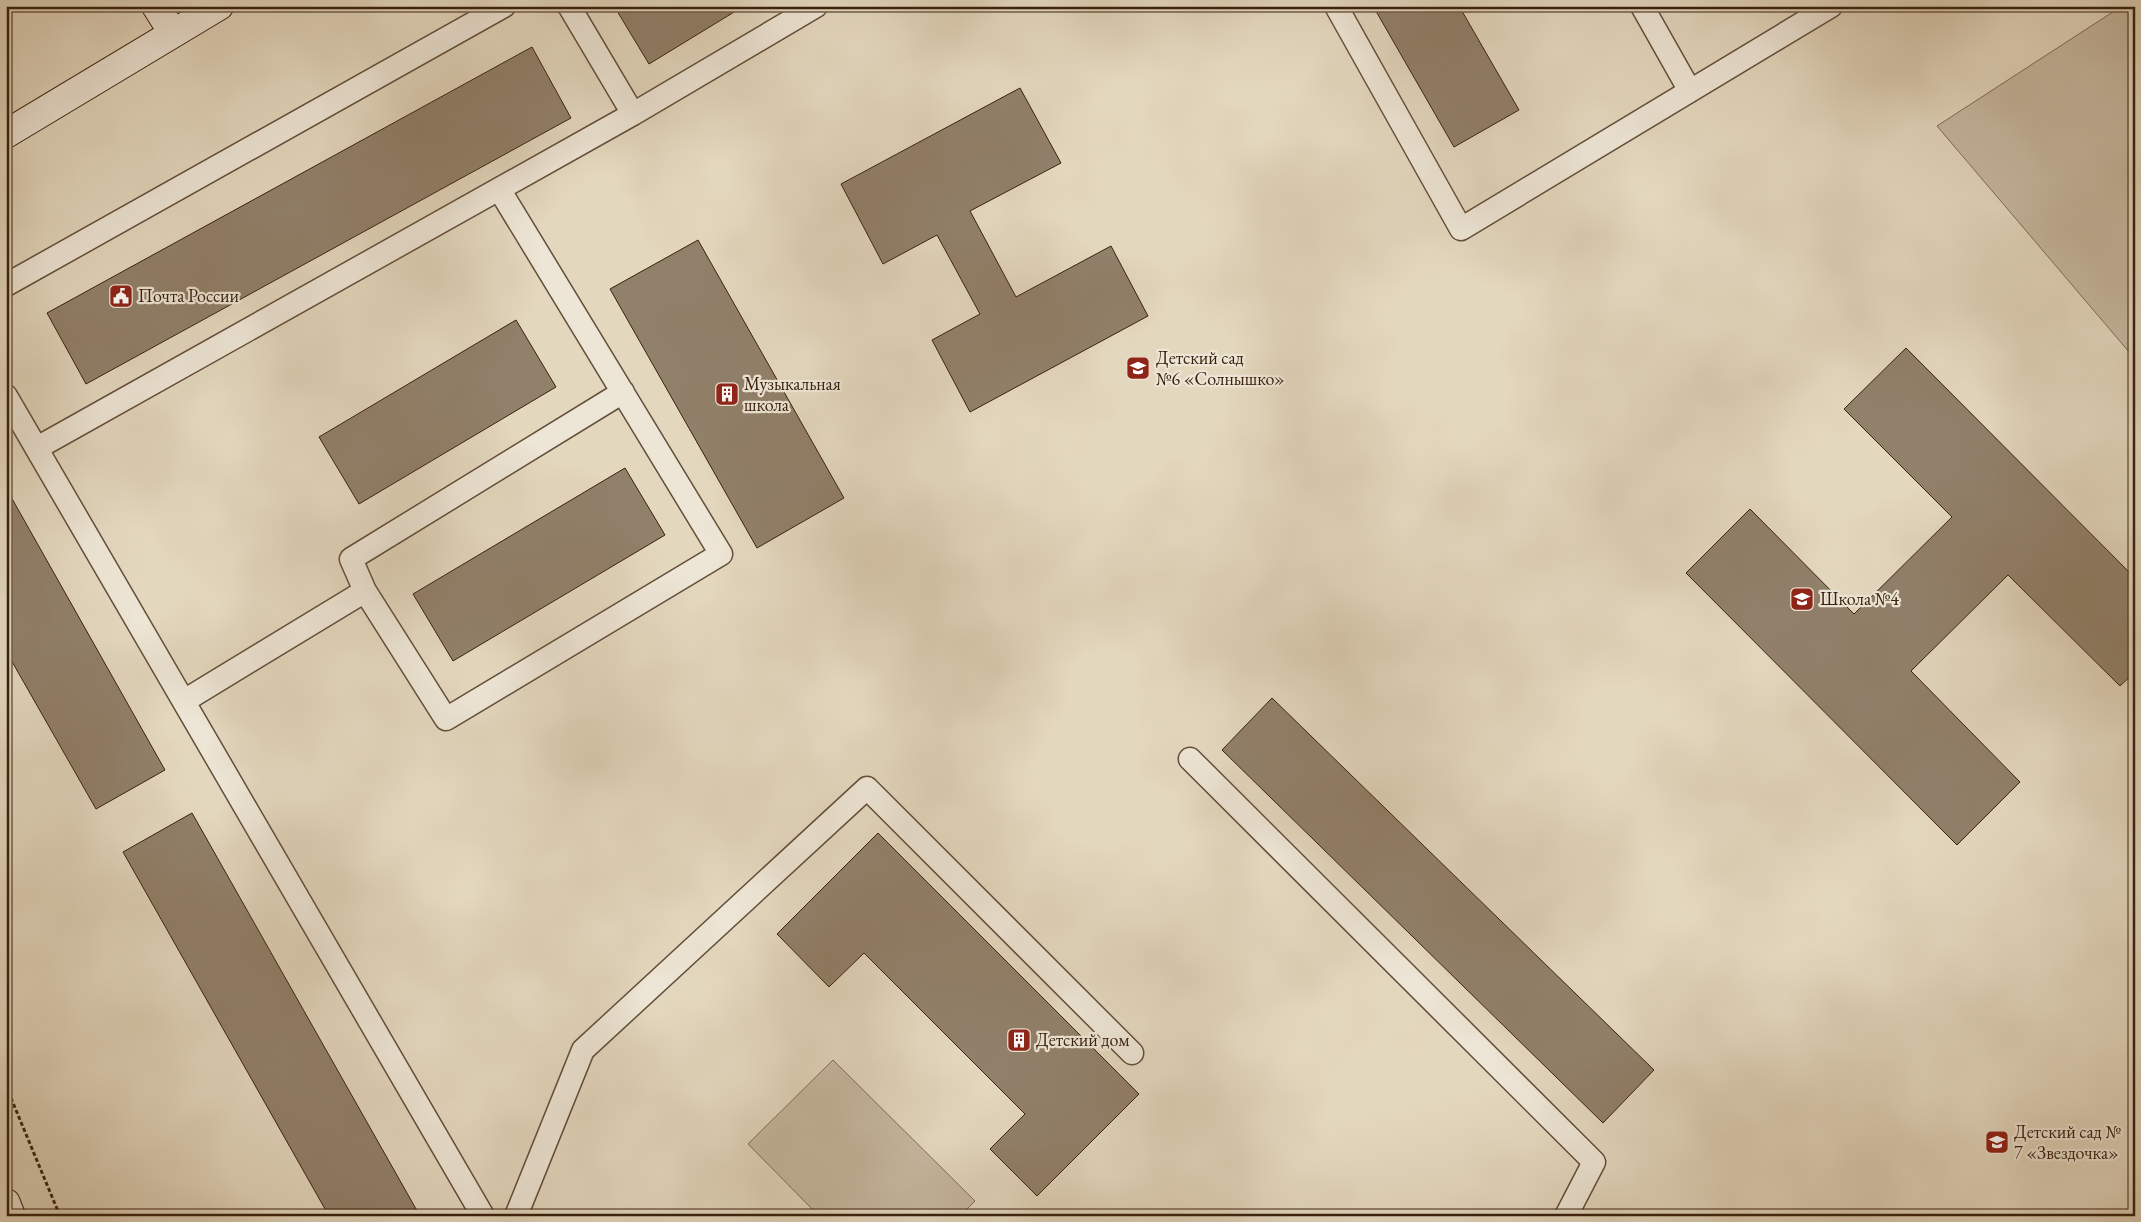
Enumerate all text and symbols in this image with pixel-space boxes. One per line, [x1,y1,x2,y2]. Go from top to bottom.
public building icon: Почта России [108,283,134,309]
place label: Почта России [138,284,240,307]
place label: Детский сад №6 «Солнышко» [1156,346,1285,390]
school or university icon: Детский сад №6 «Солнышко» [1125,355,1151,381]
place label: Музыкальная школа [744,372,841,416]
building icon: Музыкальная школа [714,381,740,407]
school or university icon: Школа №4 [1789,586,1815,612]
place label: Школа №4 [1820,587,1899,610]
building icon: Детский дом [1006,1027,1032,1053]
place label: Детский дом [1036,1028,1130,1051]
place label: Детский сад № 7 «Звездочка» [2014,1120,2121,1164]
school or university icon: Детский сад № 7 «Звездочка» [1984,1129,2010,1155]

